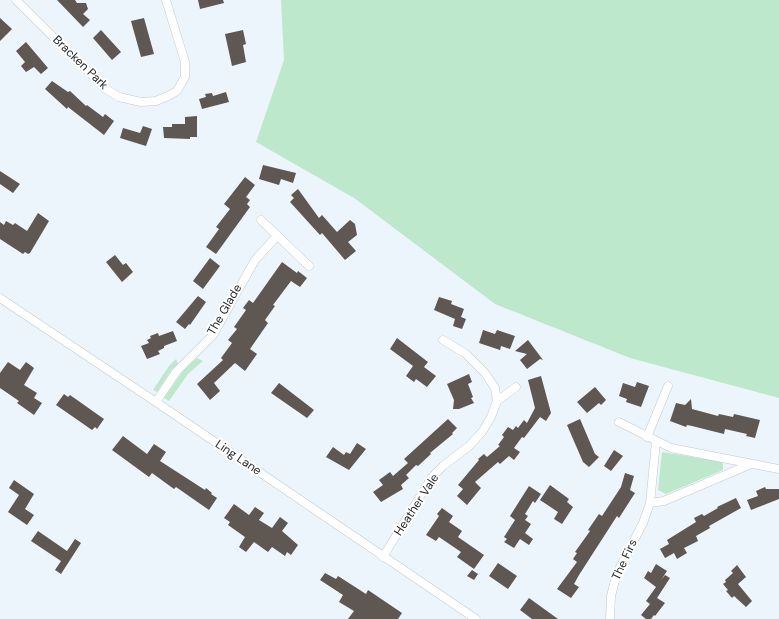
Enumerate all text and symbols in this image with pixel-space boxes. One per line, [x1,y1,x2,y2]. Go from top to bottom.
street label: Bracken Park [49,33,111,93]
street label: The Glade [205,282,245,338]
street label: Ling Lane [212,437,264,479]
street label: Heather Vale [392,471,442,539]
street label: The Firs [609,537,641,583]

